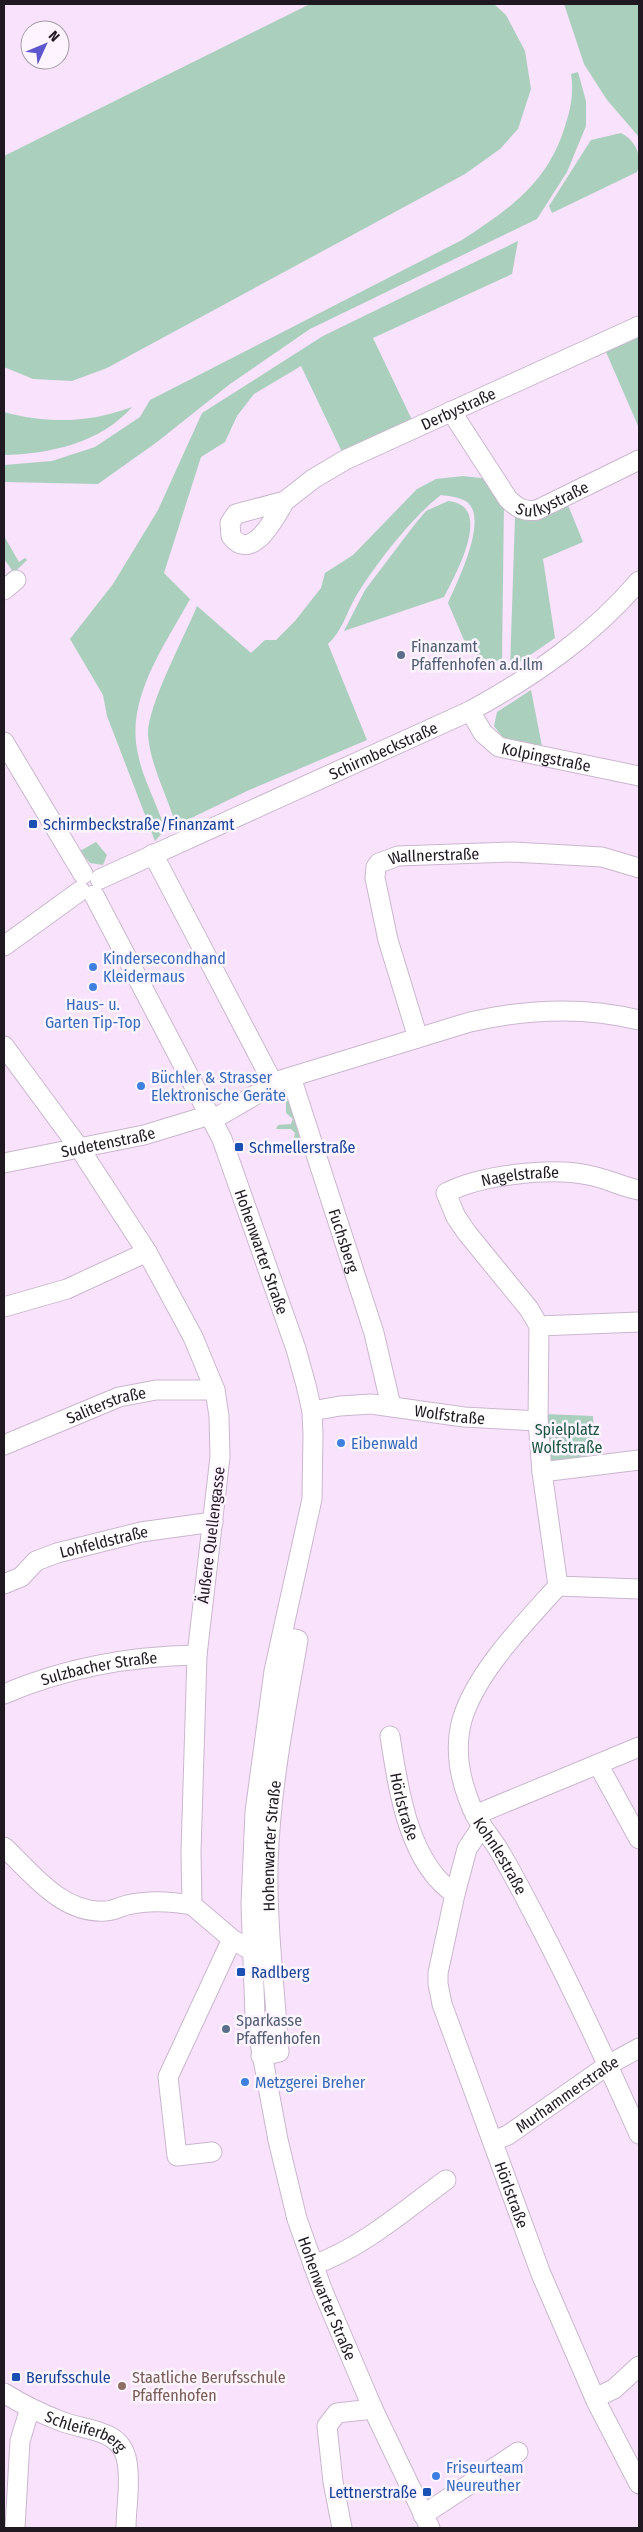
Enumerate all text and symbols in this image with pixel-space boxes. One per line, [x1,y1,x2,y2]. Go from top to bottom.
north arrow [20,20,70,70]
text: N [45,27,63,45]
street label: Derbystraße [418,383,498,434]
street label: Sulkystraße [513,477,591,520]
place label: Finanzamt Pfaffenhofen a.d.Ilm [411,637,543,674]
marker: Finanzamt Pfaffenhofen a.d.Ilm [395,649,407,661]
street label: Schirmbeckstraße [326,717,441,783]
street label: Kolpingstraße [500,738,593,775]
place label: Schirmbeckstraße/Finanzamt [43,815,235,834]
marker: Schirmbeckstraße/Finanzamt [27,818,39,830]
street label: Wallnerstraße [386,844,480,868]
place label: Kindersecondhand Kleidermaus [103,949,226,986]
marker: Kindersecondhand Kleidermaus [87,961,99,973]
marker: Haus- u. Garten Tip-Top [87,981,99,993]
place label: Haus- u. Garten Tip-Top [45,995,141,1032]
place label: Büchler & Strasser Elektronische Geräte [151,1068,286,1105]
marker: Büchler & Strasser Elektronische Geräte [135,1080,147,1092]
street label: Sudetenstraße [59,1123,157,1161]
place label: Schmellerstraße [249,1138,356,1157]
marker: Schmellerstraße [233,1141,245,1153]
street label: Nagelstraße [479,1162,559,1190]
street label: Hohenwarter Straße [231,1187,293,1317]
street label: Fuchsberg [325,1206,363,1276]
street label: Saliterstraße [63,1383,148,1428]
street label: Wolfstraße [413,1401,486,1428]
park label: Spielplatz Wolfstraße [532,1420,602,1457]
place label: Eibenwald [351,1434,418,1453]
marker: Eibenwald [335,1437,347,1449]
street label: Äußere Quellengasse [193,1466,229,1604]
street label: Lohfeldstraße [58,1522,149,1561]
street label: Sulzbacher Straße [38,1647,158,1689]
street label: Hörlstraße [387,1771,423,1843]
street label: Hohenwarter Straße [258,1779,284,1912]
street label: Kohnlestraße [470,1814,531,1898]
place label: Radlberg [251,1963,310,1982]
marker: Radlberg [235,1966,247,1978]
place label: Sparkasse Pfaffenhofen [236,2011,321,2048]
marker: Sparkasse Pfaffenhofen [220,2023,232,2035]
street label: Murhammerstraße [512,2052,622,2136]
place label: Metzgerei Breher [255,2073,366,2092]
marker: Metzgerei Breher [239,2076,251,2088]
street label: Hörlstraße [491,2159,533,2231]
street label: Hohenwarter Straße [294,2234,361,2363]
place label: Berufsschule [26,2368,111,2387]
place label: Staatliche Berufsschule Pfaffenhofen [132,2368,286,2405]
marker: Berufsschule [10,2371,22,2383]
marker: Staatliche Berufsschule Pfaffenhofen [116,2380,128,2392]
street label: Schleiferberg [42,2406,132,2456]
place label: Friseurteam Neureuther [446,2458,524,2495]
marker: Friseurteam Neureuther [430,2470,442,2482]
place label: Lettnerstraße [329,2483,417,2502]
marker: Lettnerstraße [421,2486,433,2498]

